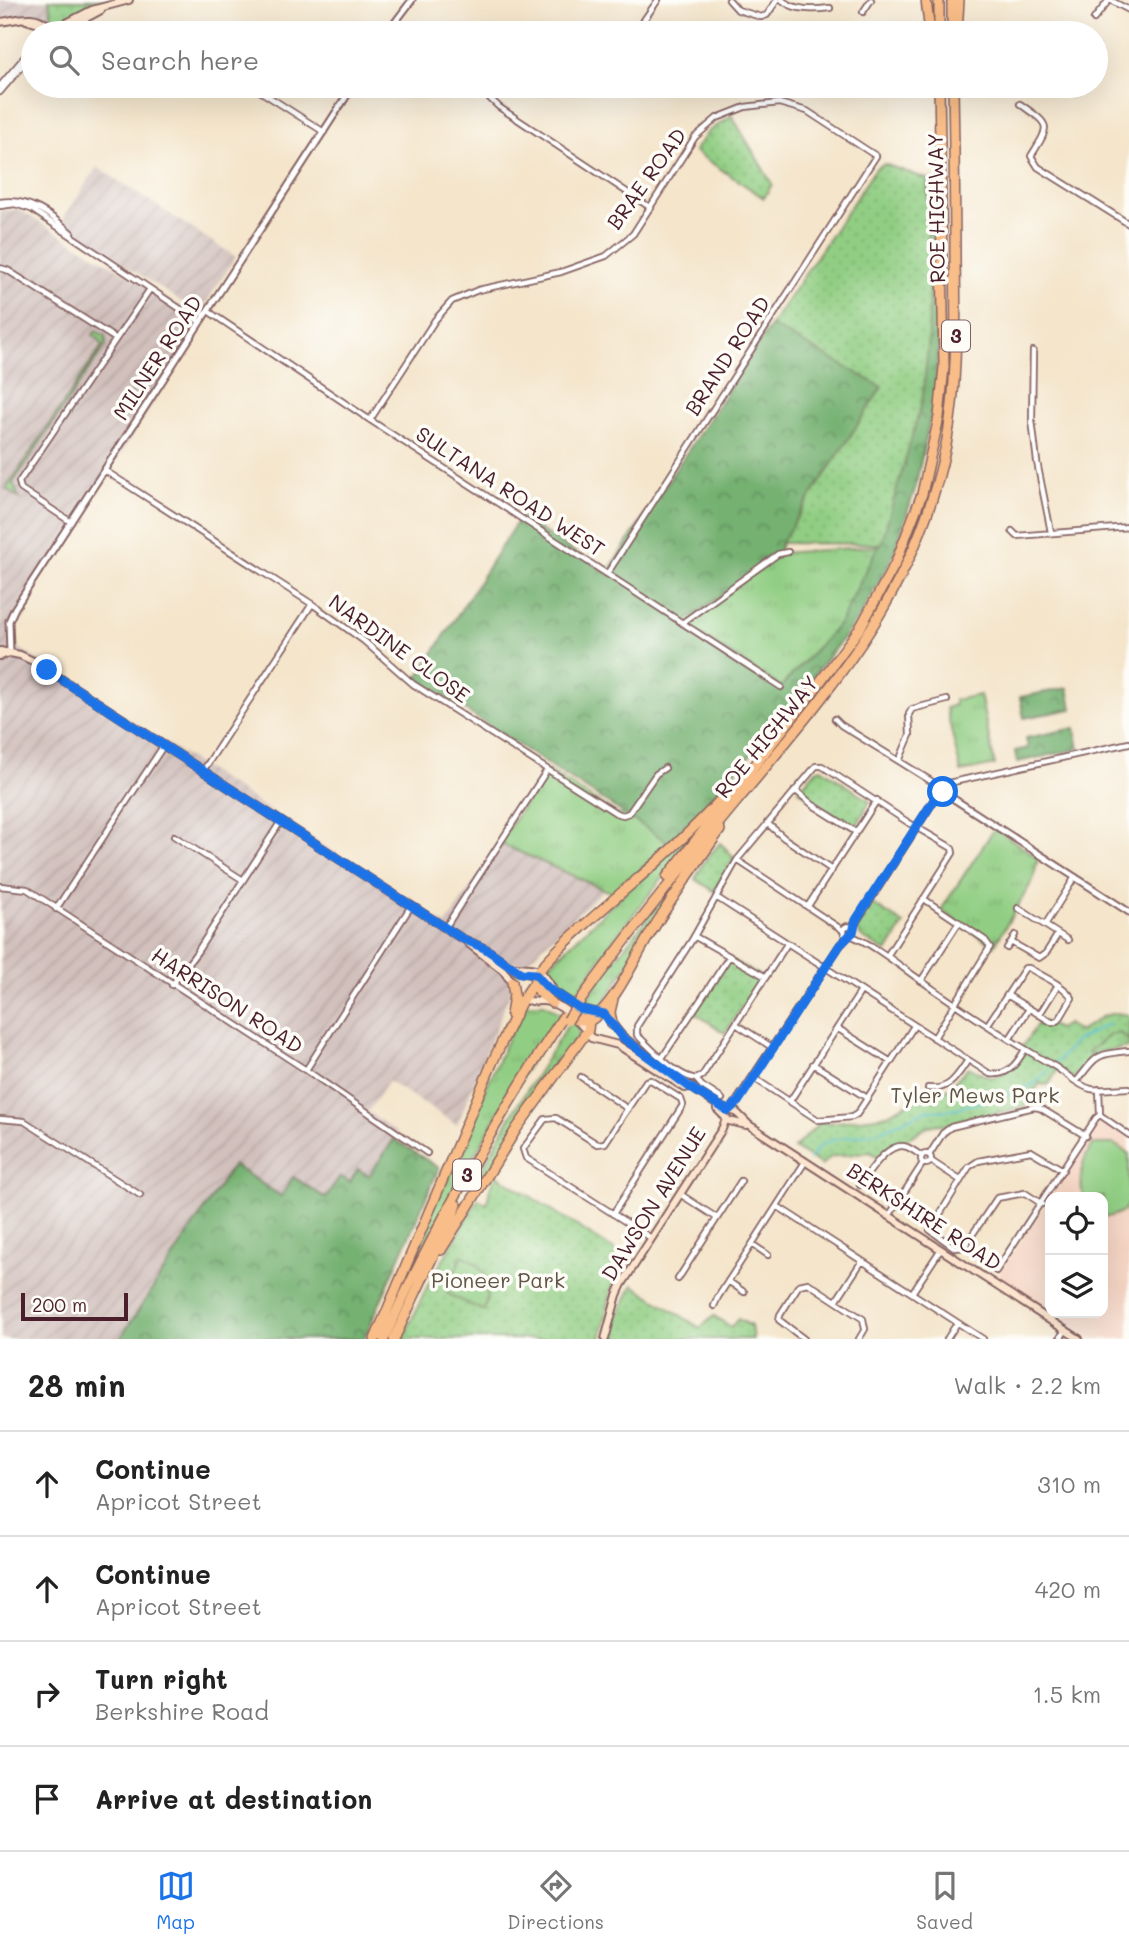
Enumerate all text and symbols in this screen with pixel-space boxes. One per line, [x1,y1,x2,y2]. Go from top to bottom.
search box [21,21,1108,98]
icon: search [45,41,83,79]
text: Search here [101,43,259,77]
street label: BRAE ROAD [600,122,692,234]
street label: ROE HIGHWAY [921,133,950,283]
street label: MILNER ROAD [106,290,207,425]
street label: BRAND ROAD [678,290,775,420]
road number: 3 [942,320,970,352]
street label: SULTANA ROAD WEST [411,420,610,562]
street label: NARDINE CLOSE [324,588,476,708]
route end [31,654,62,685]
street label: ROE HIGHWAY [708,669,824,803]
route start [927,776,958,807]
street label: HARRISON ROAD [147,941,309,1059]
park label: Tyler Mews Park [891,1081,1059,1108]
street label: DAWSON AVENUE [595,1121,711,1285]
street label: BERKSHIRE ROAD [843,1156,1007,1276]
road number: 3 [453,1160,481,1190]
map controls [1045,1192,1108,1318]
button: locate [1045,1192,1108,1255]
button: layers [1045,1255,1108,1318]
park label: Pioneer Park [431,1266,565,1293]
scale bar [21,1290,128,1322]
text: 200 m [32,1292,87,1317]
text: 28 min [28,1365,125,1405]
text: Walk · 2.2 km [953,1370,1101,1400]
text: Continue [95,1452,211,1486]
icon: ahead [28,1465,66,1503]
text: 310 m [1037,1469,1101,1499]
text: Apricot Street [95,1486,262,1516]
text: Continue [95,1557,211,1591]
icon: ahead [28,1570,66,1608]
text: 420 m [1035,1574,1101,1604]
text: Apricot Street [95,1591,262,1621]
text: Turn right [95,1662,228,1696]
icon: right [28,1675,66,1713]
text: 1.5 km [1033,1679,1101,1709]
text: Berkshire Road [95,1696,269,1726]
icon: arrive [28,1780,66,1818]
text: Arrive at destination [95,1782,372,1816]
tab: Map [156,1867,195,1934]
tab: Directions [507,1867,604,1934]
tab: Saved [916,1867,973,1934]

